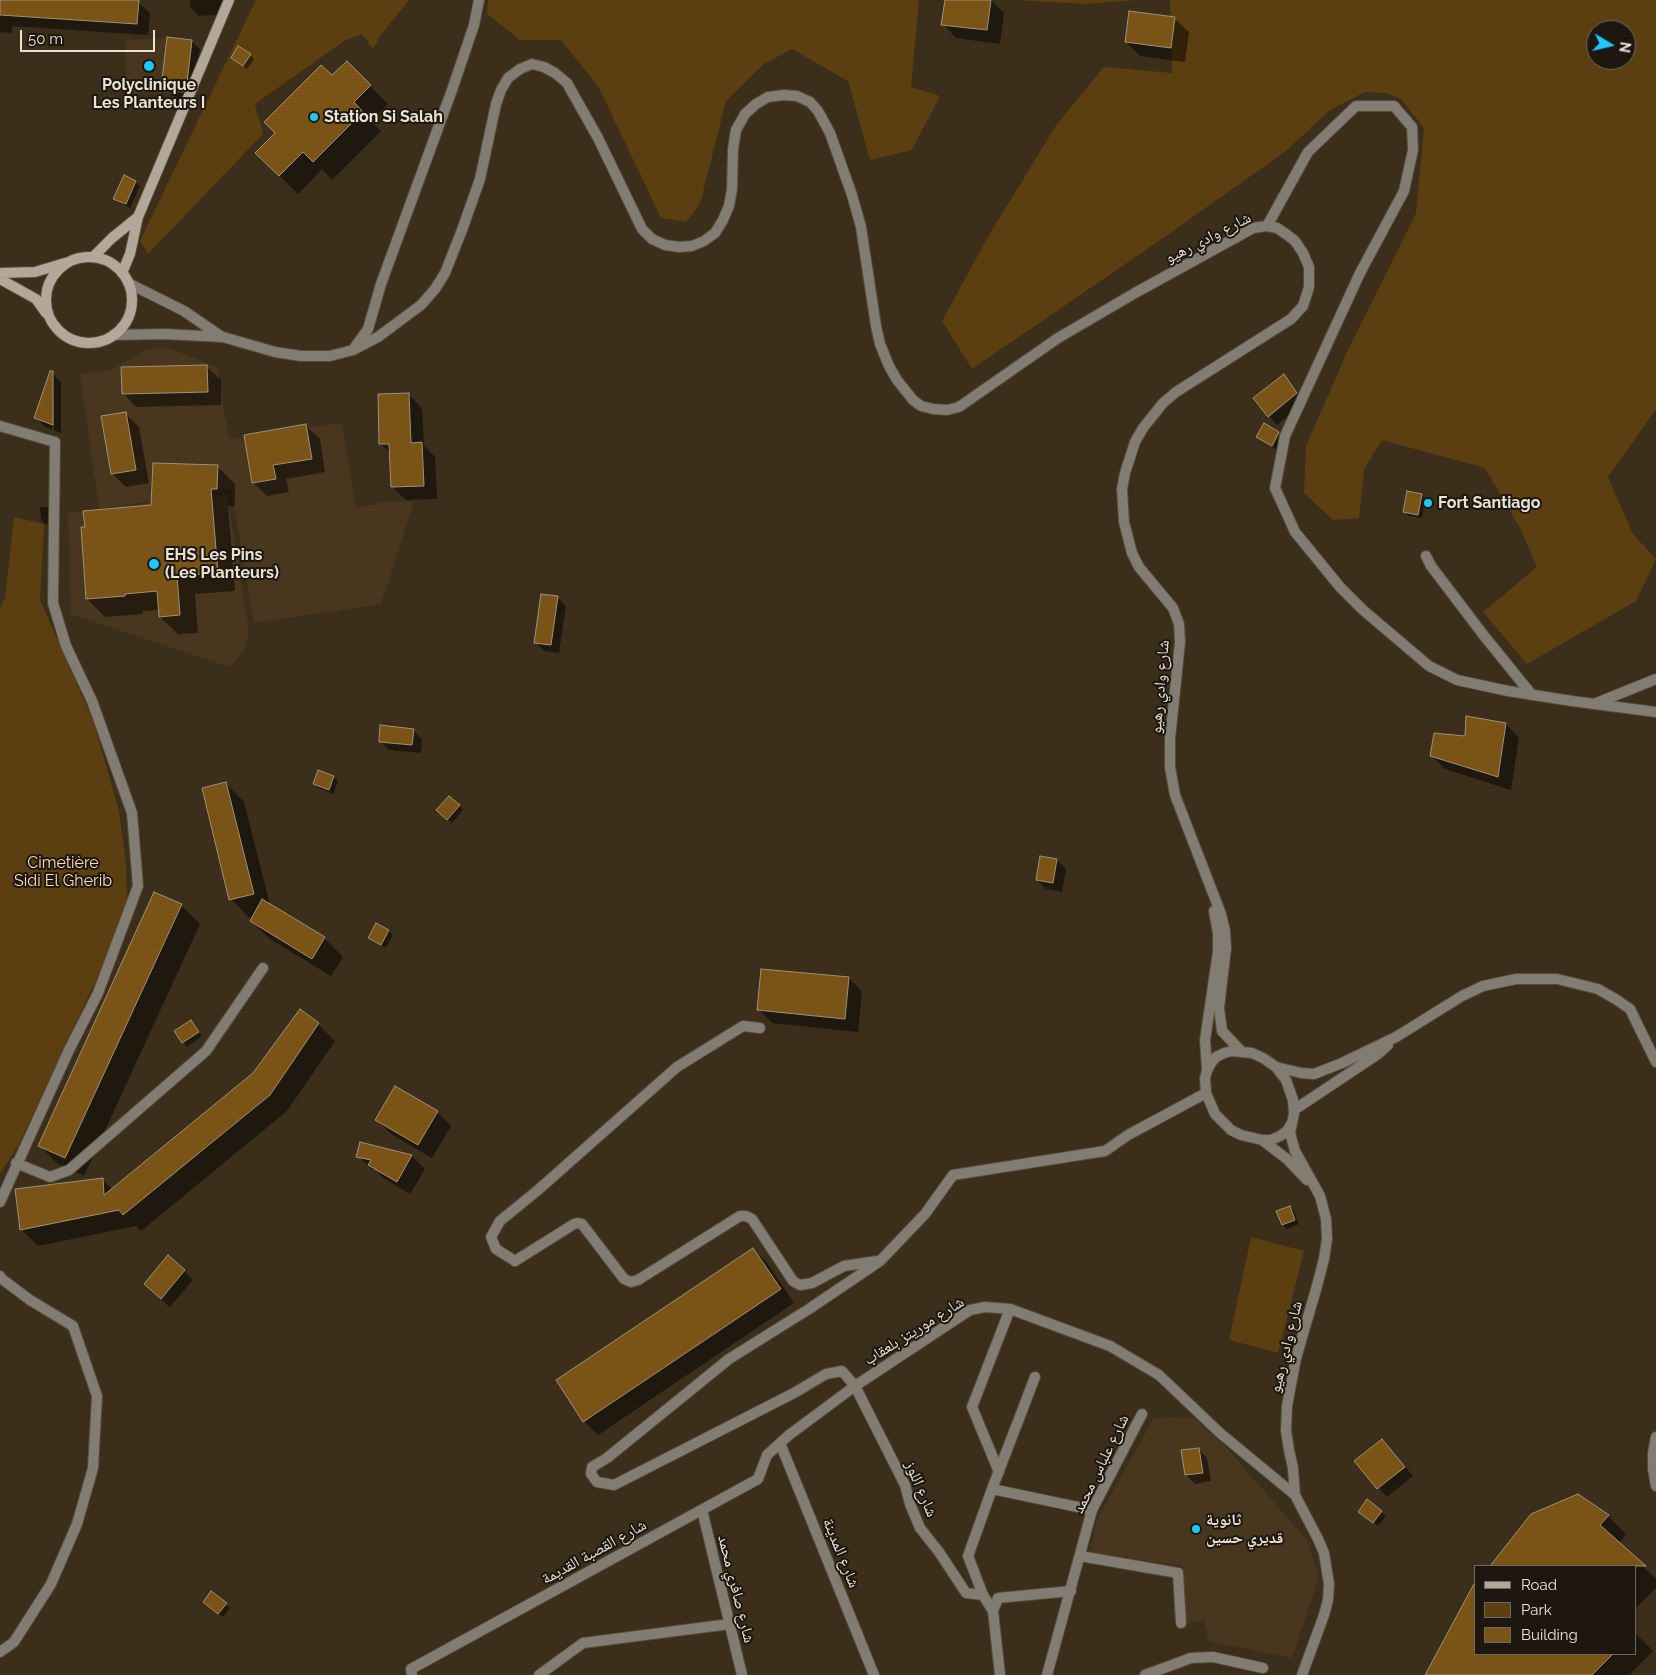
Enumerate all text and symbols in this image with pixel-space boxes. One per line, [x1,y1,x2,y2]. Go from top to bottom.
scale bar [22,20,158,52]
north arrow [1586,20,1636,70]
text: 50 m [28,30,63,48]
text: N [1616,41,1634,54]
marker: Polyclinique Les Planteurs I [142,59,156,73]
place label: Polyclinique Les Planteurs I [93,75,205,113]
place label: Station Si Salah [324,107,443,127]
marker: Station Si Salah [308,111,320,123]
street label: شارع وادي رهيو [1162,208,1254,268]
place label: Fort Santiago [1438,493,1540,513]
marker: Fort Santiago [1422,497,1434,509]
place label: EHS Les Pins (Les Planteurs) [165,545,279,583]
marker: EHS Les Pins (Les Planteurs) [147,557,161,571]
street label: شارع وادي رهيو [1146,639,1174,735]
park label: Cimetière Sidi El Gherib [14,853,112,891]
street label: شارع موريتز بلعقاب [860,1292,968,1370]
street label: شارع وادي رهيو [1265,1299,1307,1395]
street label: شارع علباس محمد [1069,1411,1133,1517]
street label: شارع اللوز [901,1458,941,1520]
place label: ثانوية قديري حسين [1206,1510,1283,1548]
street label: شارع القصبة القديمة [538,1515,650,1589]
street label: شارع المدينة [818,1515,864,1591]
marker: ثانوية قديري حسين [1190,1523,1202,1535]
street label: شارع صافري محمد [713,1533,759,1645]
legend [1474,1565,1636,1655]
text: Road [1521,1576,1557,1594]
text: Park [1521,1601,1552,1619]
text: Building [1521,1626,1578,1644]

